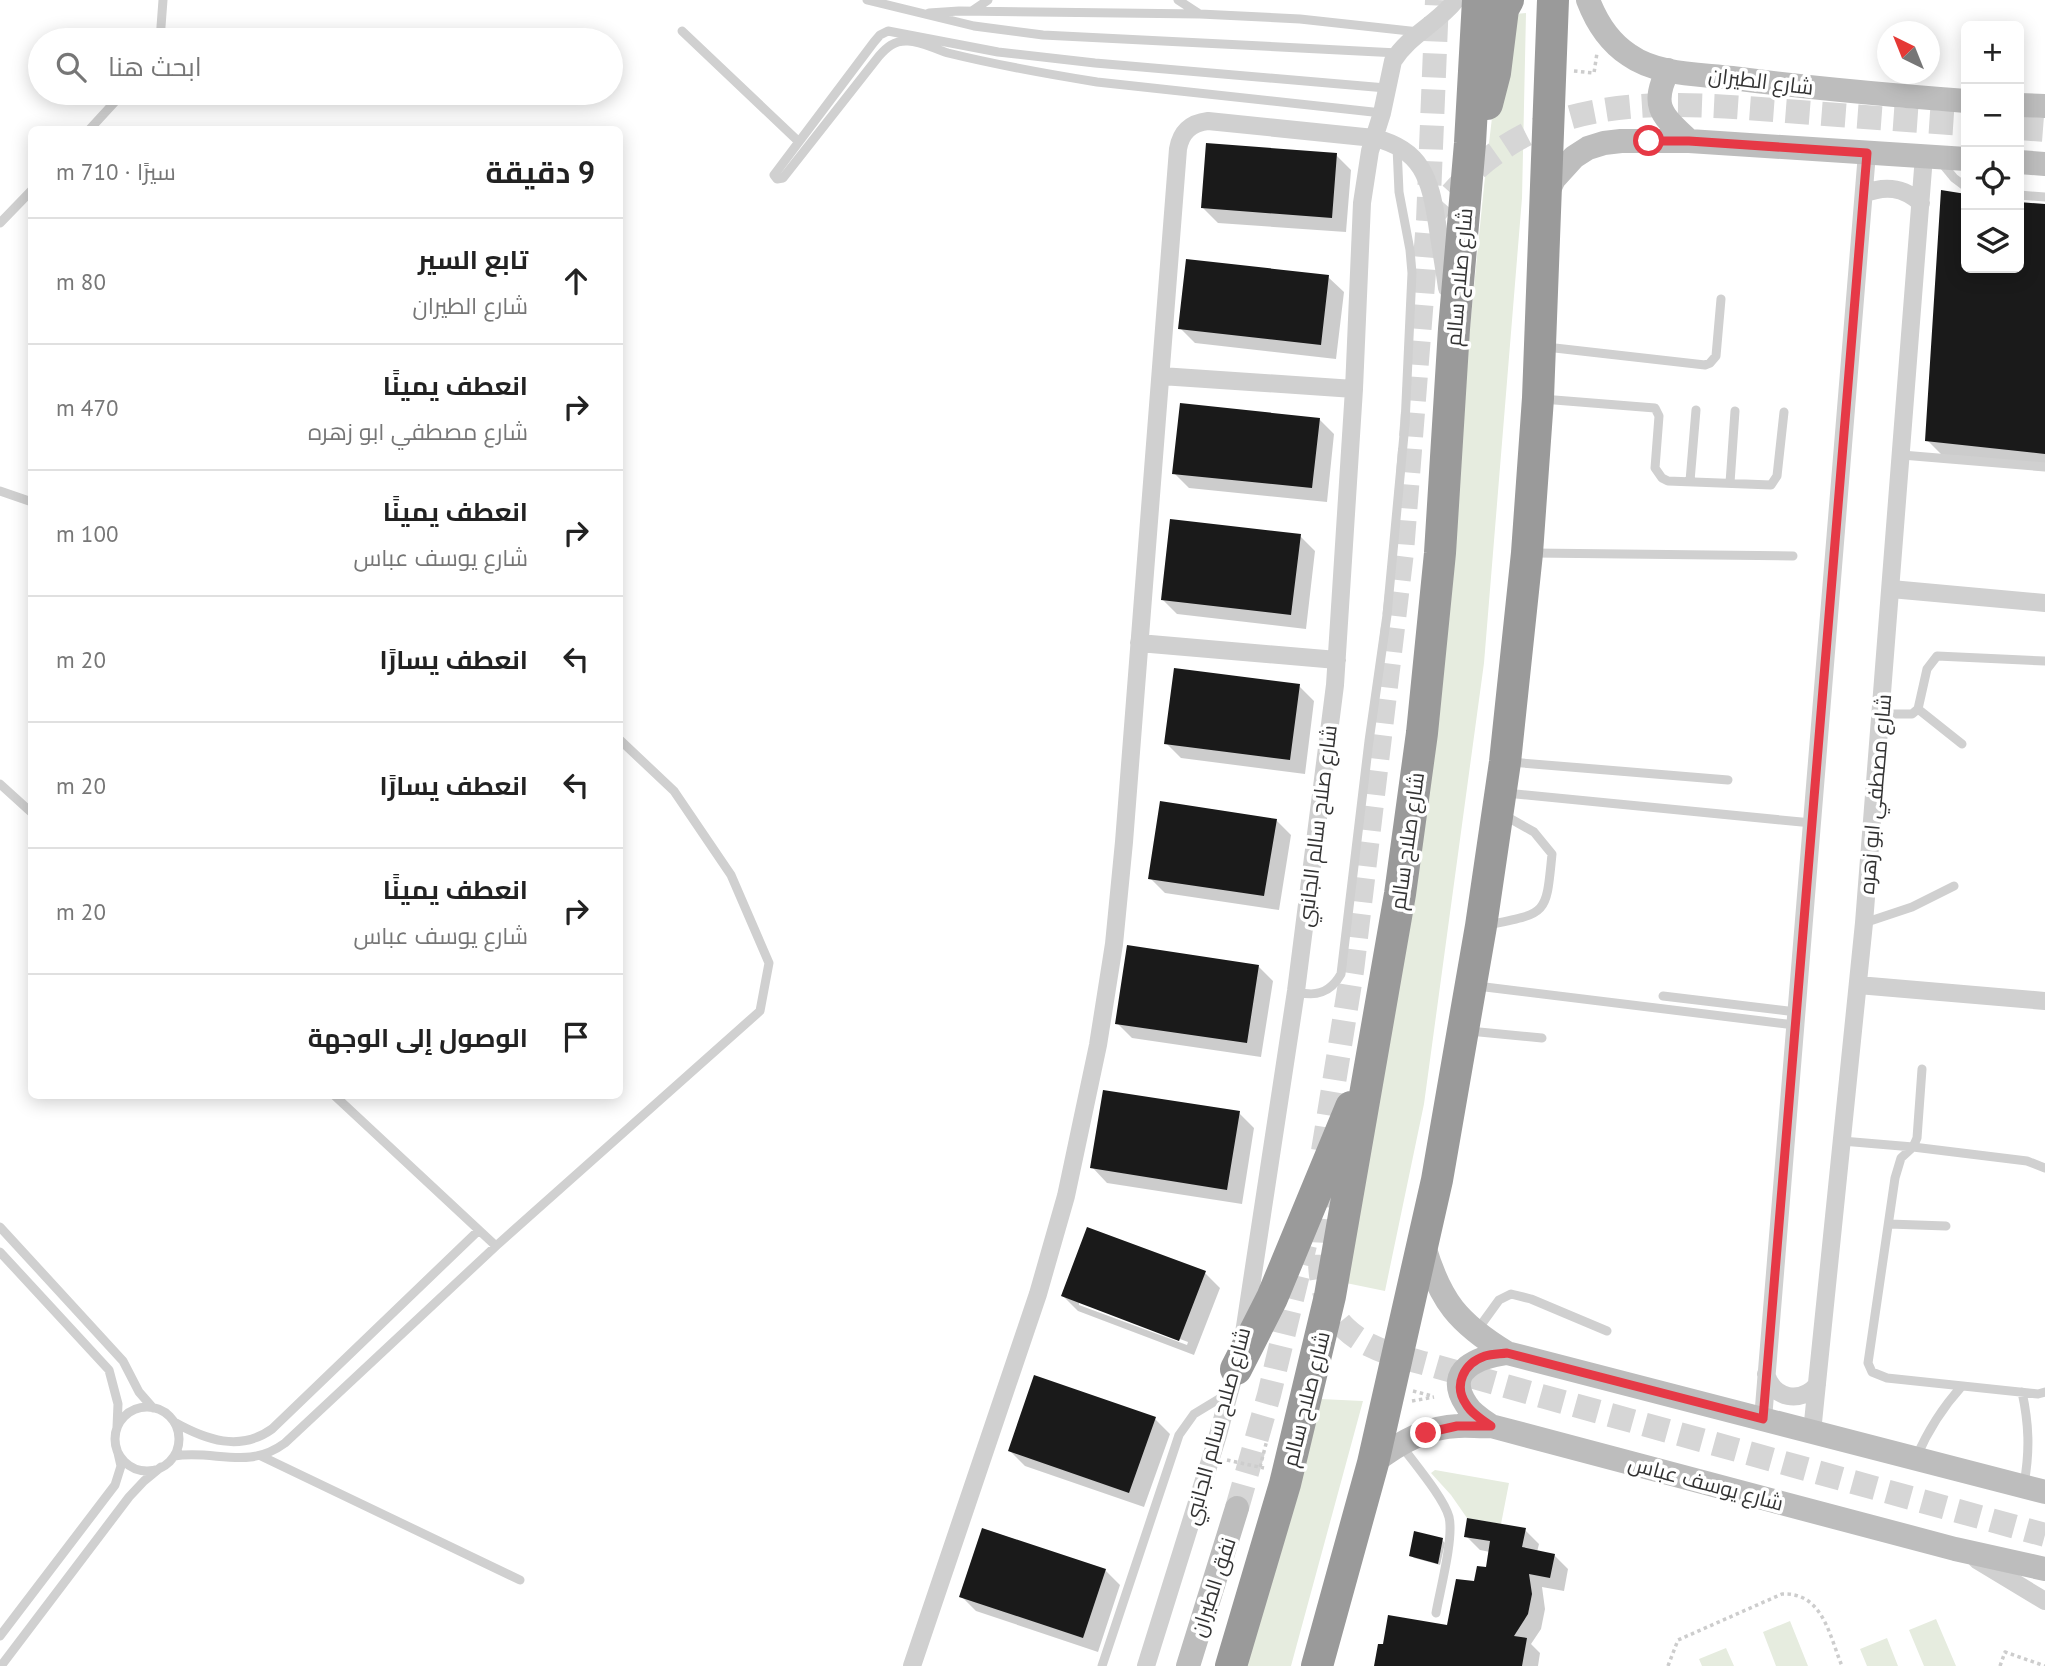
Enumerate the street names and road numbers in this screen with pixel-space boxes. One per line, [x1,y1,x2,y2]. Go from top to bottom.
street label: شارع الطيران [1707,61,1815,102]
street label: شارع صلاح سالم [1440,207,1479,347]
street label: شارع مصطفي ابو زهره [1853,693,1900,895]
street label: شارع صلاح سالم الجانبي [1291,723,1346,929]
street label: شارع صلاح سالم [1384,771,1431,912]
street label: شارع صلاح سالم الجانبي [1178,1324,1259,1529]
street label: شارع صلاح سالم [1276,1329,1337,1470]
street label: شارع يوسف عباس [1625,1449,1786,1518]
street label: نفق الطيران [1184,1534,1242,1640]

